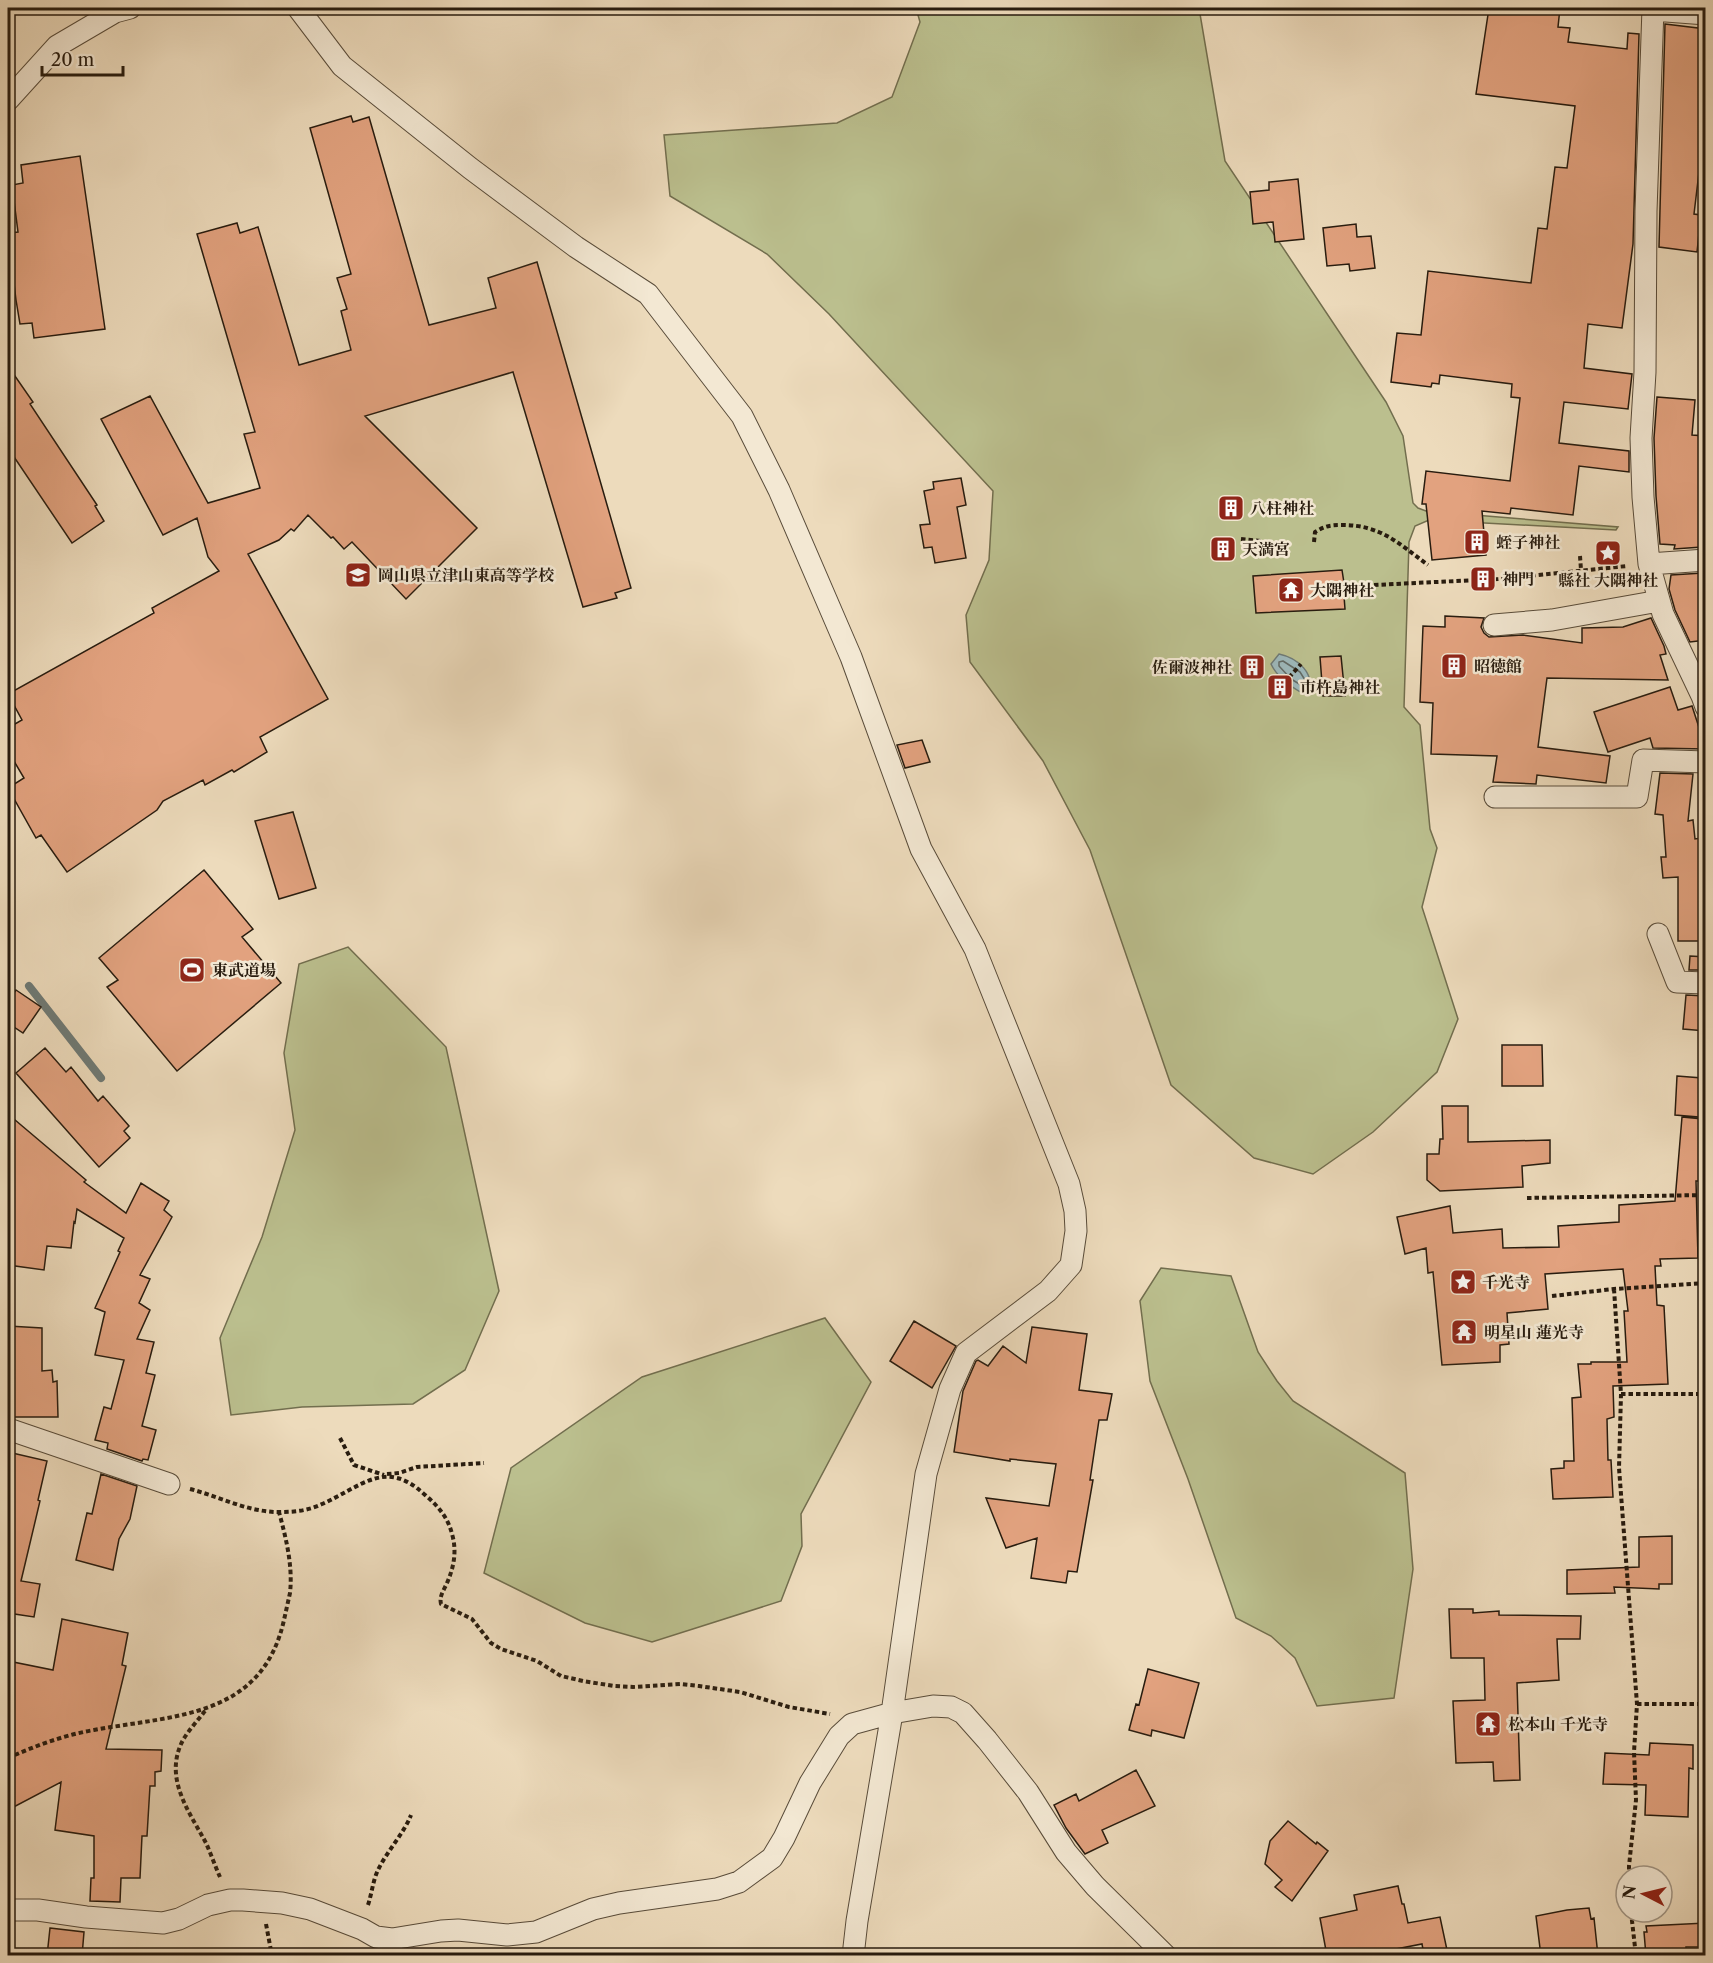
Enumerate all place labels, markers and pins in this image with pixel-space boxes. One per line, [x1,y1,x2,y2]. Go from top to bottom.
building icon: 八柱神社 [1216,493,1246,523]
place label: 八柱神社 [1250,498,1314,518]
building icon: 蛭子神社 [1462,527,1492,557]
place label: 蛭子神社 [1496,532,1560,552]
building icon: 天満宮 [1208,534,1238,564]
place icon: 縣社 大隅神社 [1593,538,1623,568]
place label: 天満宮 [1242,539,1290,559]
school or university icon: 岡山県立津山東高等学校 [343,560,373,590]
building icon: 神門 [1468,564,1498,594]
place label: 岡山県立津山東高等学校 [378,565,555,585]
place label: 神門 [1502,569,1534,589]
place label: 縣社 大隅神社 [1558,570,1658,590]
temple icon: 大隅神社 [1276,575,1306,605]
place label: 大隅神社 [1310,580,1374,600]
building icon: 昭徳館 [1439,651,1469,681]
building icon: 佐爾波神社 [1237,652,1267,682]
place label: 昭徳館 [1474,656,1522,676]
place label: 佐爾波神社 [1152,657,1232,677]
building icon: 市杵島神社 [1265,672,1295,702]
place label: 市杵島神社 [1300,677,1380,697]
sports icon: 東武道場 [177,955,207,985]
place label: 東武道場 [212,960,276,980]
place icon: 千光寺 [1448,1267,1478,1297]
place label: 千光寺 [1482,1272,1530,1292]
temple icon: 明星山 蓮光寺 [1449,1317,1479,1347]
place label: 明星山 蓮光寺 [1484,1322,1584,1342]
temple icon: 松本山 千光寺 [1473,1709,1503,1739]
place label: 松本山 千光寺 [1508,1714,1608,1734]

